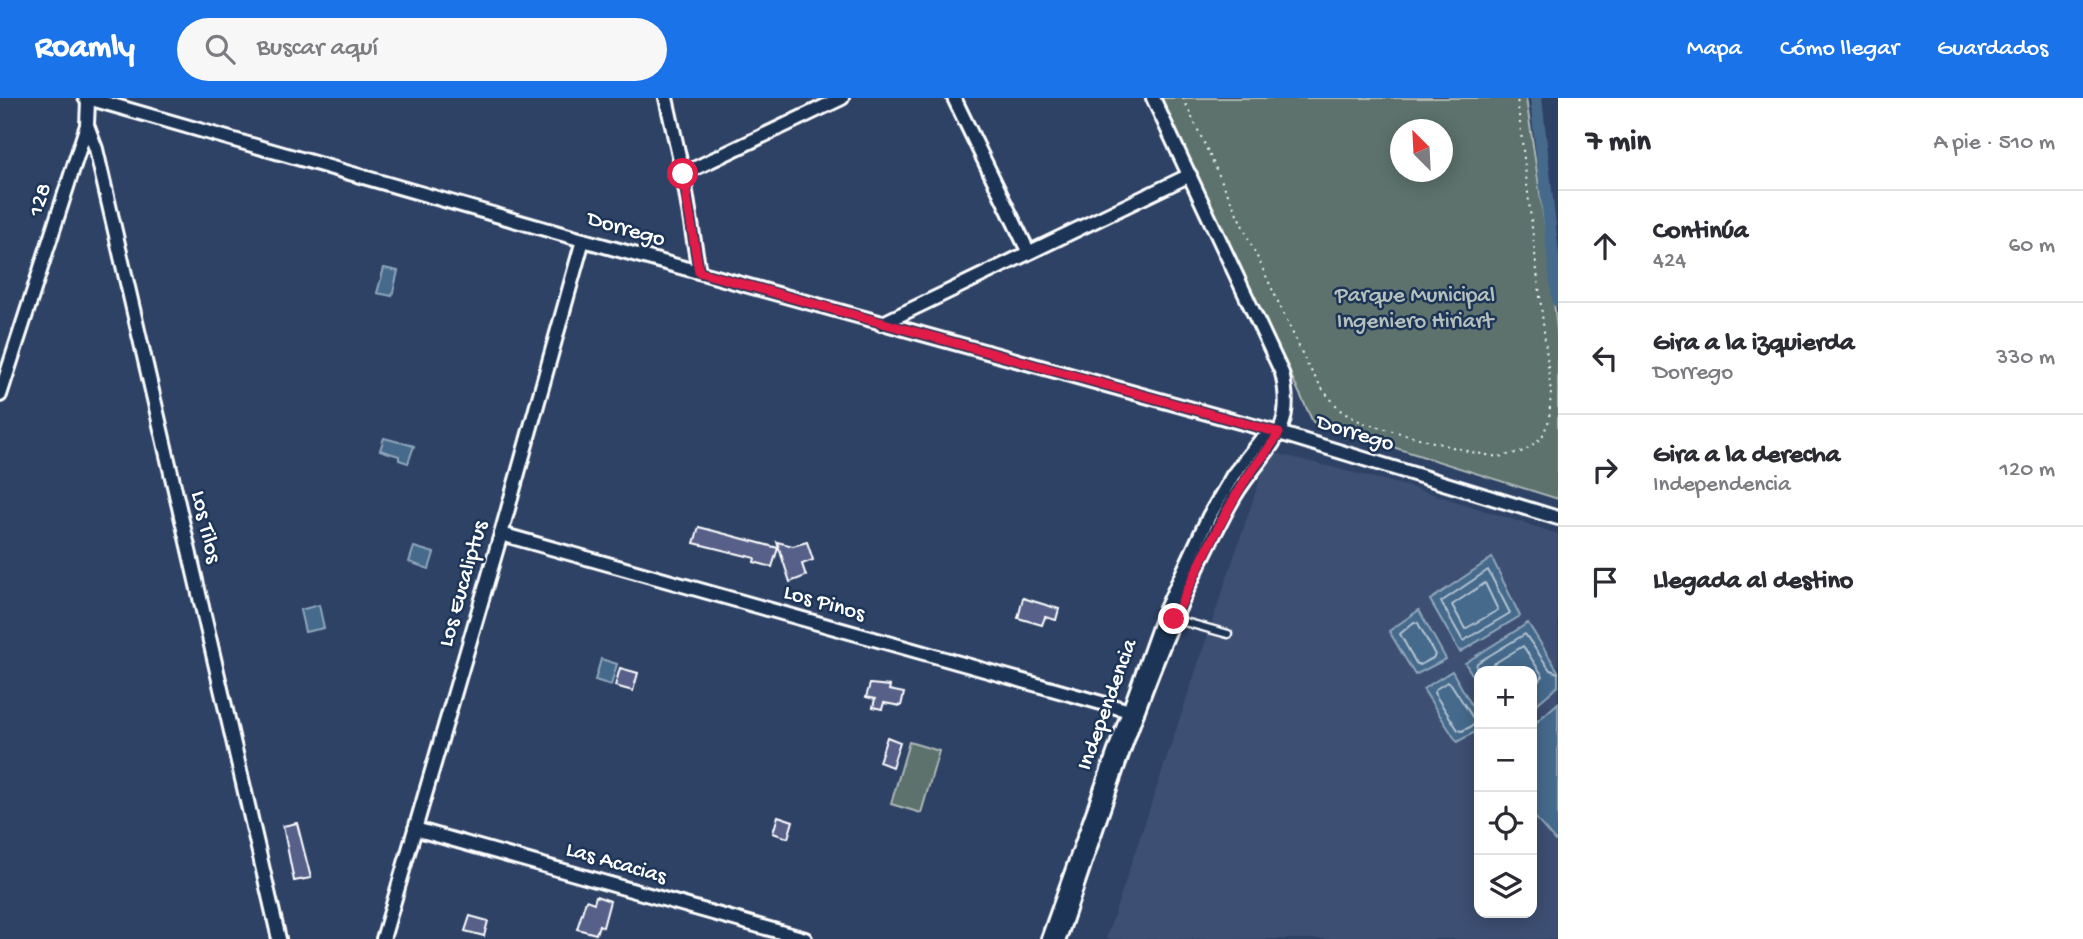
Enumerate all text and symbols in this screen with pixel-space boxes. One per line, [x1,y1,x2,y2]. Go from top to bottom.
search box [177,18,667,81]
text: Roamly [35,30,135,68]
icon: search [201,30,239,68]
text: Buscar aquí [257,34,378,65]
text: Mapa [1687,35,1742,64]
text: Cómo llegar [1780,35,1899,64]
text: Guardados [1937,35,2048,64]
north arrow [1390,119,1453,182]
text: 7 min [1586,126,1651,161]
text: A pie · 510 m [1933,130,2055,157]
route start [667,158,698,189]
street label: 128 [23,180,59,221]
street label: Dorrego [582,205,668,254]
text: Continúa [1653,217,1748,248]
icon: ahead [1586,227,1624,265]
text: 60 m [2009,233,2055,260]
text: 424 [1653,248,1686,275]
park label: Parque Municipal Ingeniero Hiriart [1334,283,1495,336]
text: Gira a la izquierda [1653,329,1855,360]
icon: left [1586,339,1624,377]
text: 330 m [1996,345,2055,372]
text: Dorrego [1653,360,1733,387]
street label: Dorrego [1311,409,1397,459]
text: Gira a la derecha [1653,441,1840,472]
icon: right [1586,451,1624,489]
text: 120 m [2000,457,2055,484]
text: Independencia [1653,472,1791,499]
street label: Los Tilos [184,488,227,566]
street label: Los Eucaliptus [433,517,495,650]
icon: arrive [1586,563,1624,601]
text: Llegada al destino [1653,567,1853,598]
street label: Los Pinos [780,580,868,629]
route end [1158,603,1189,634]
street label: Independencia [1072,634,1145,774]
map controls [1474,666,1537,918]
button: + [1474,666,1537,729]
button: − [1474,729,1537,792]
button: locate [1474,792,1537,855]
street label: Las Acacias [563,837,670,891]
button: layers [1474,855,1537,918]

